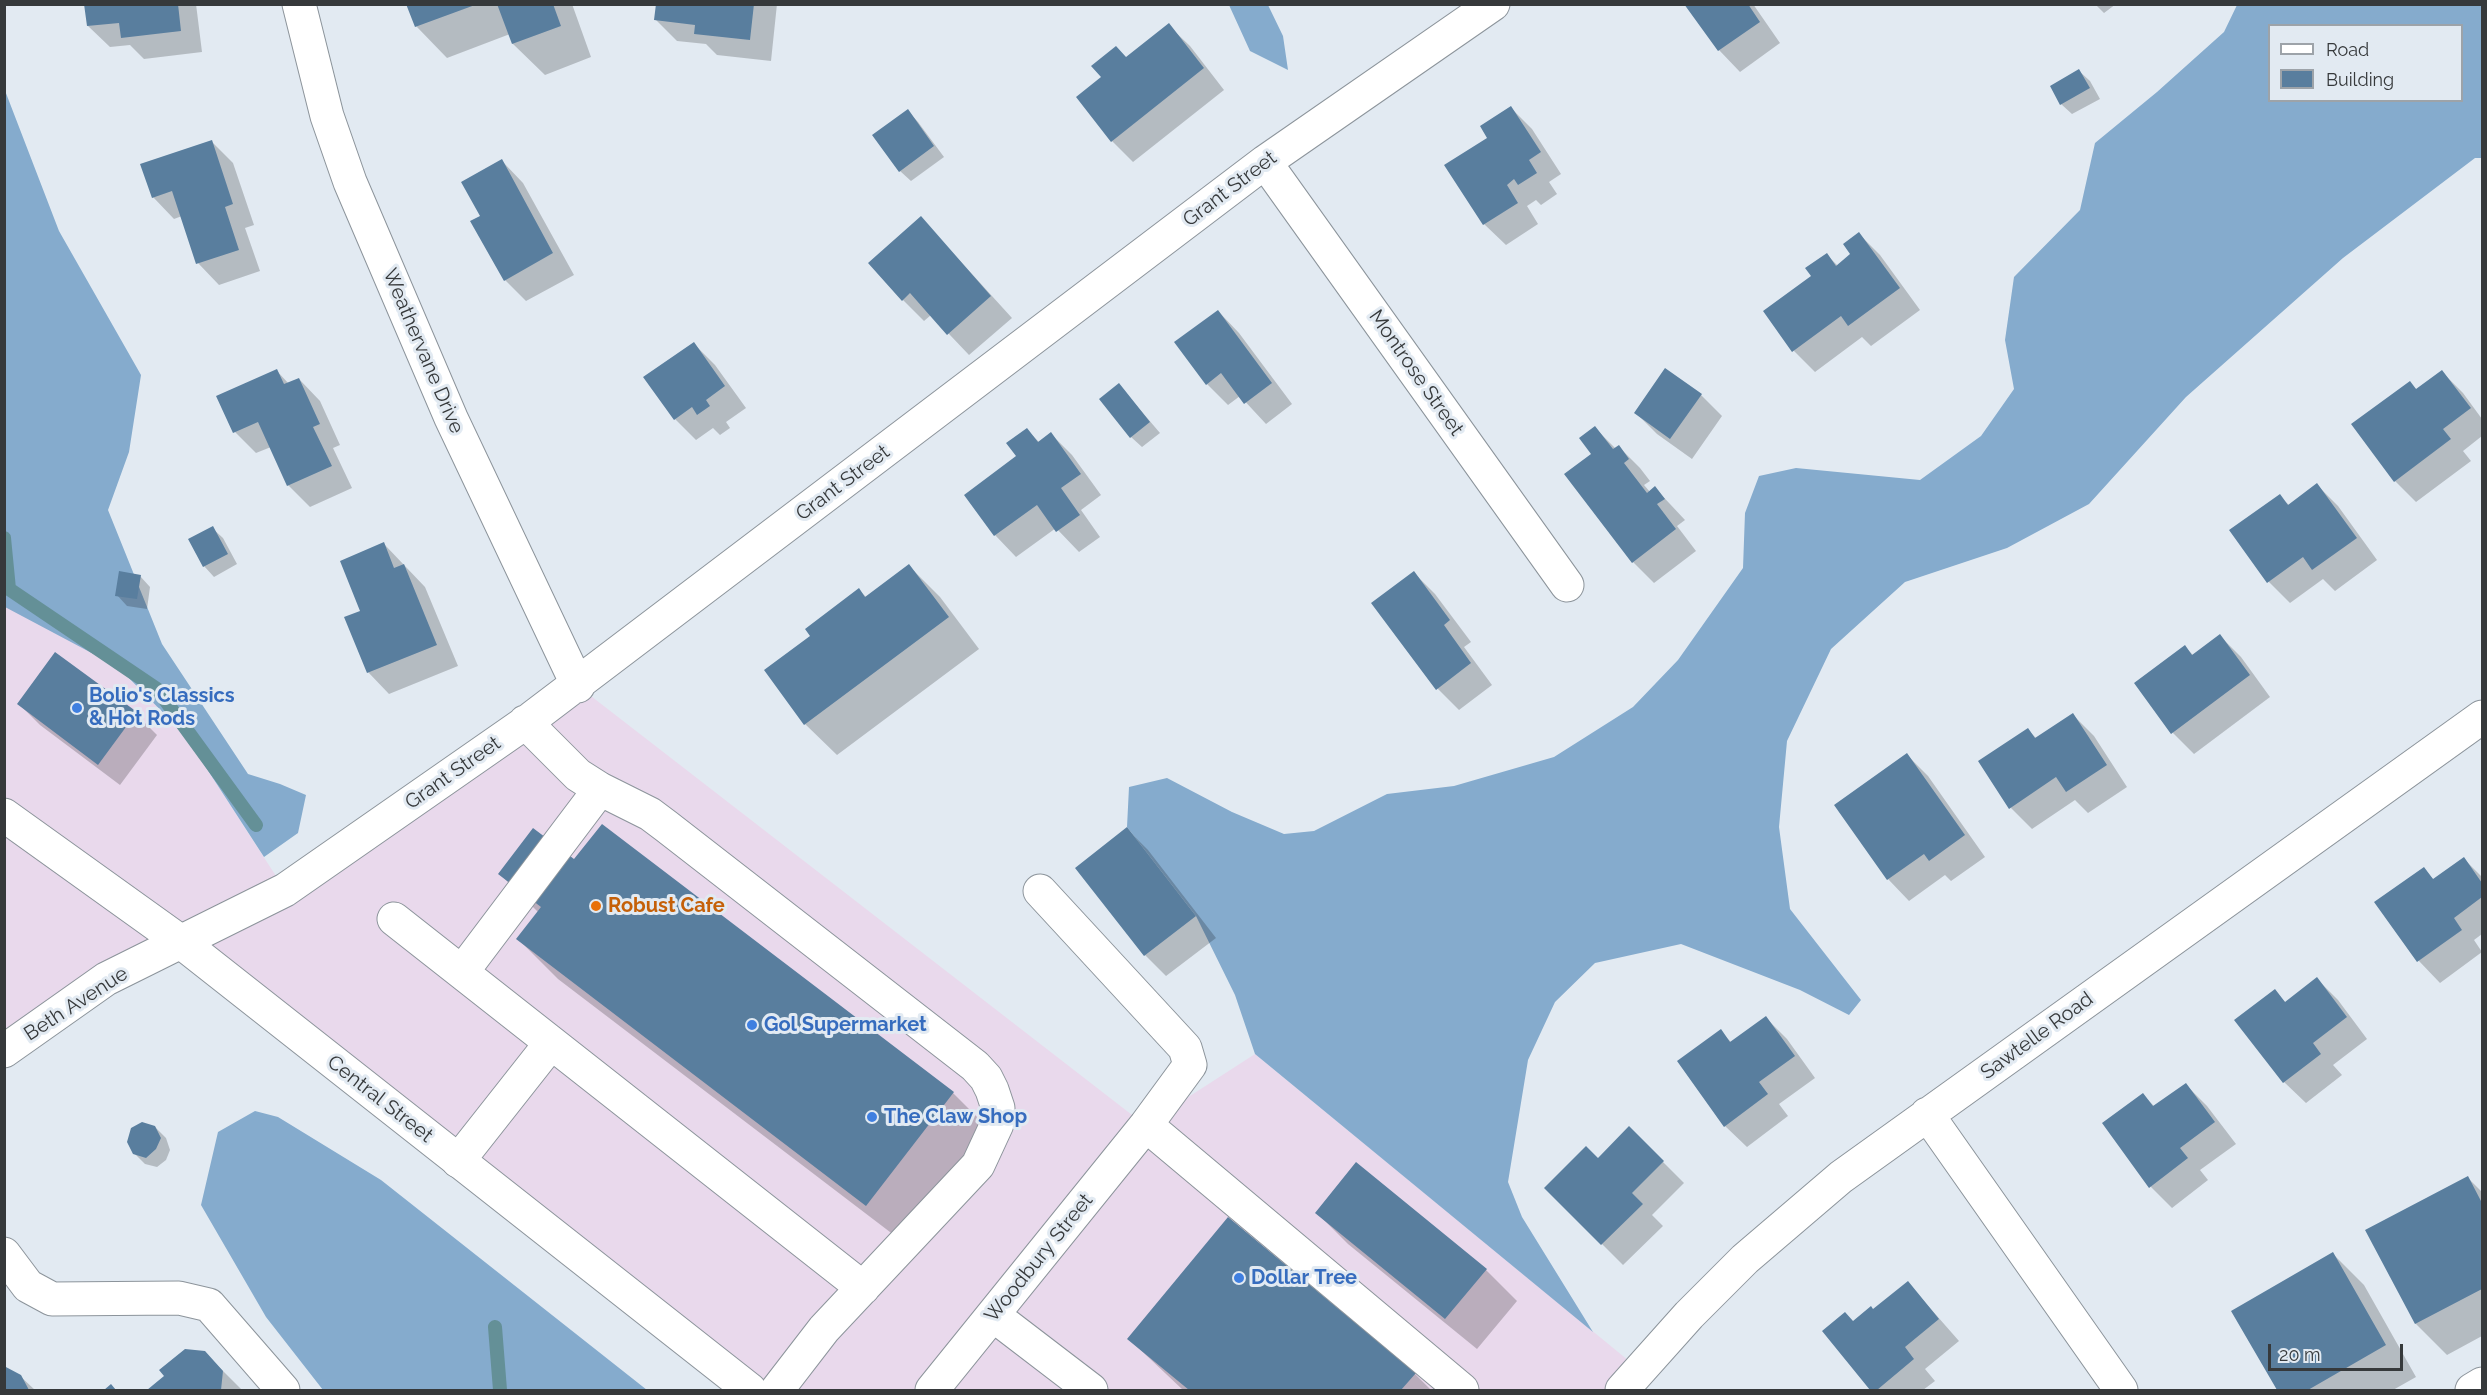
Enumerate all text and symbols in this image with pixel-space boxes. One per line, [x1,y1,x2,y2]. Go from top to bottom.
legend [2268,24,2463,102]
text: Road [2326,39,2369,60]
text: Building [2326,69,2394,90]
street label: Grant Street [1178,146,1282,232]
street label: Weathervane Drive [377,265,469,437]
street label: Montrose Street [1364,305,1468,441]
street label: Grant Street [791,440,895,526]
place label: Bolio's Classics & Hot Rods [89,684,235,731]
marker: Bolio's Classics & Hot Rods [70,701,84,715]
street label: Grant Street [401,731,505,815]
place label: Robust Cafe [608,894,725,918]
marker: Robust Cafe [589,899,603,913]
street label: Beth Avenue [20,962,132,1046]
street label: Sawtelle Road [1976,987,2098,1085]
place label: Gol Supermarket [764,1013,927,1037]
marker: Gol Supermarket [745,1018,759,1032]
street label: Central Street [322,1050,438,1148]
place label: The Claw Shop [884,1105,1027,1129]
marker: The Claw Shop [865,1110,879,1124]
street label: Woodbury Street [980,1189,1098,1327]
place label: Dollar Tree [1251,1266,1357,1290]
marker: Dollar Tree [1232,1271,1246,1285]
scale bar [2271,1332,2406,1370]
text: 20 m [2279,1344,2321,1365]

